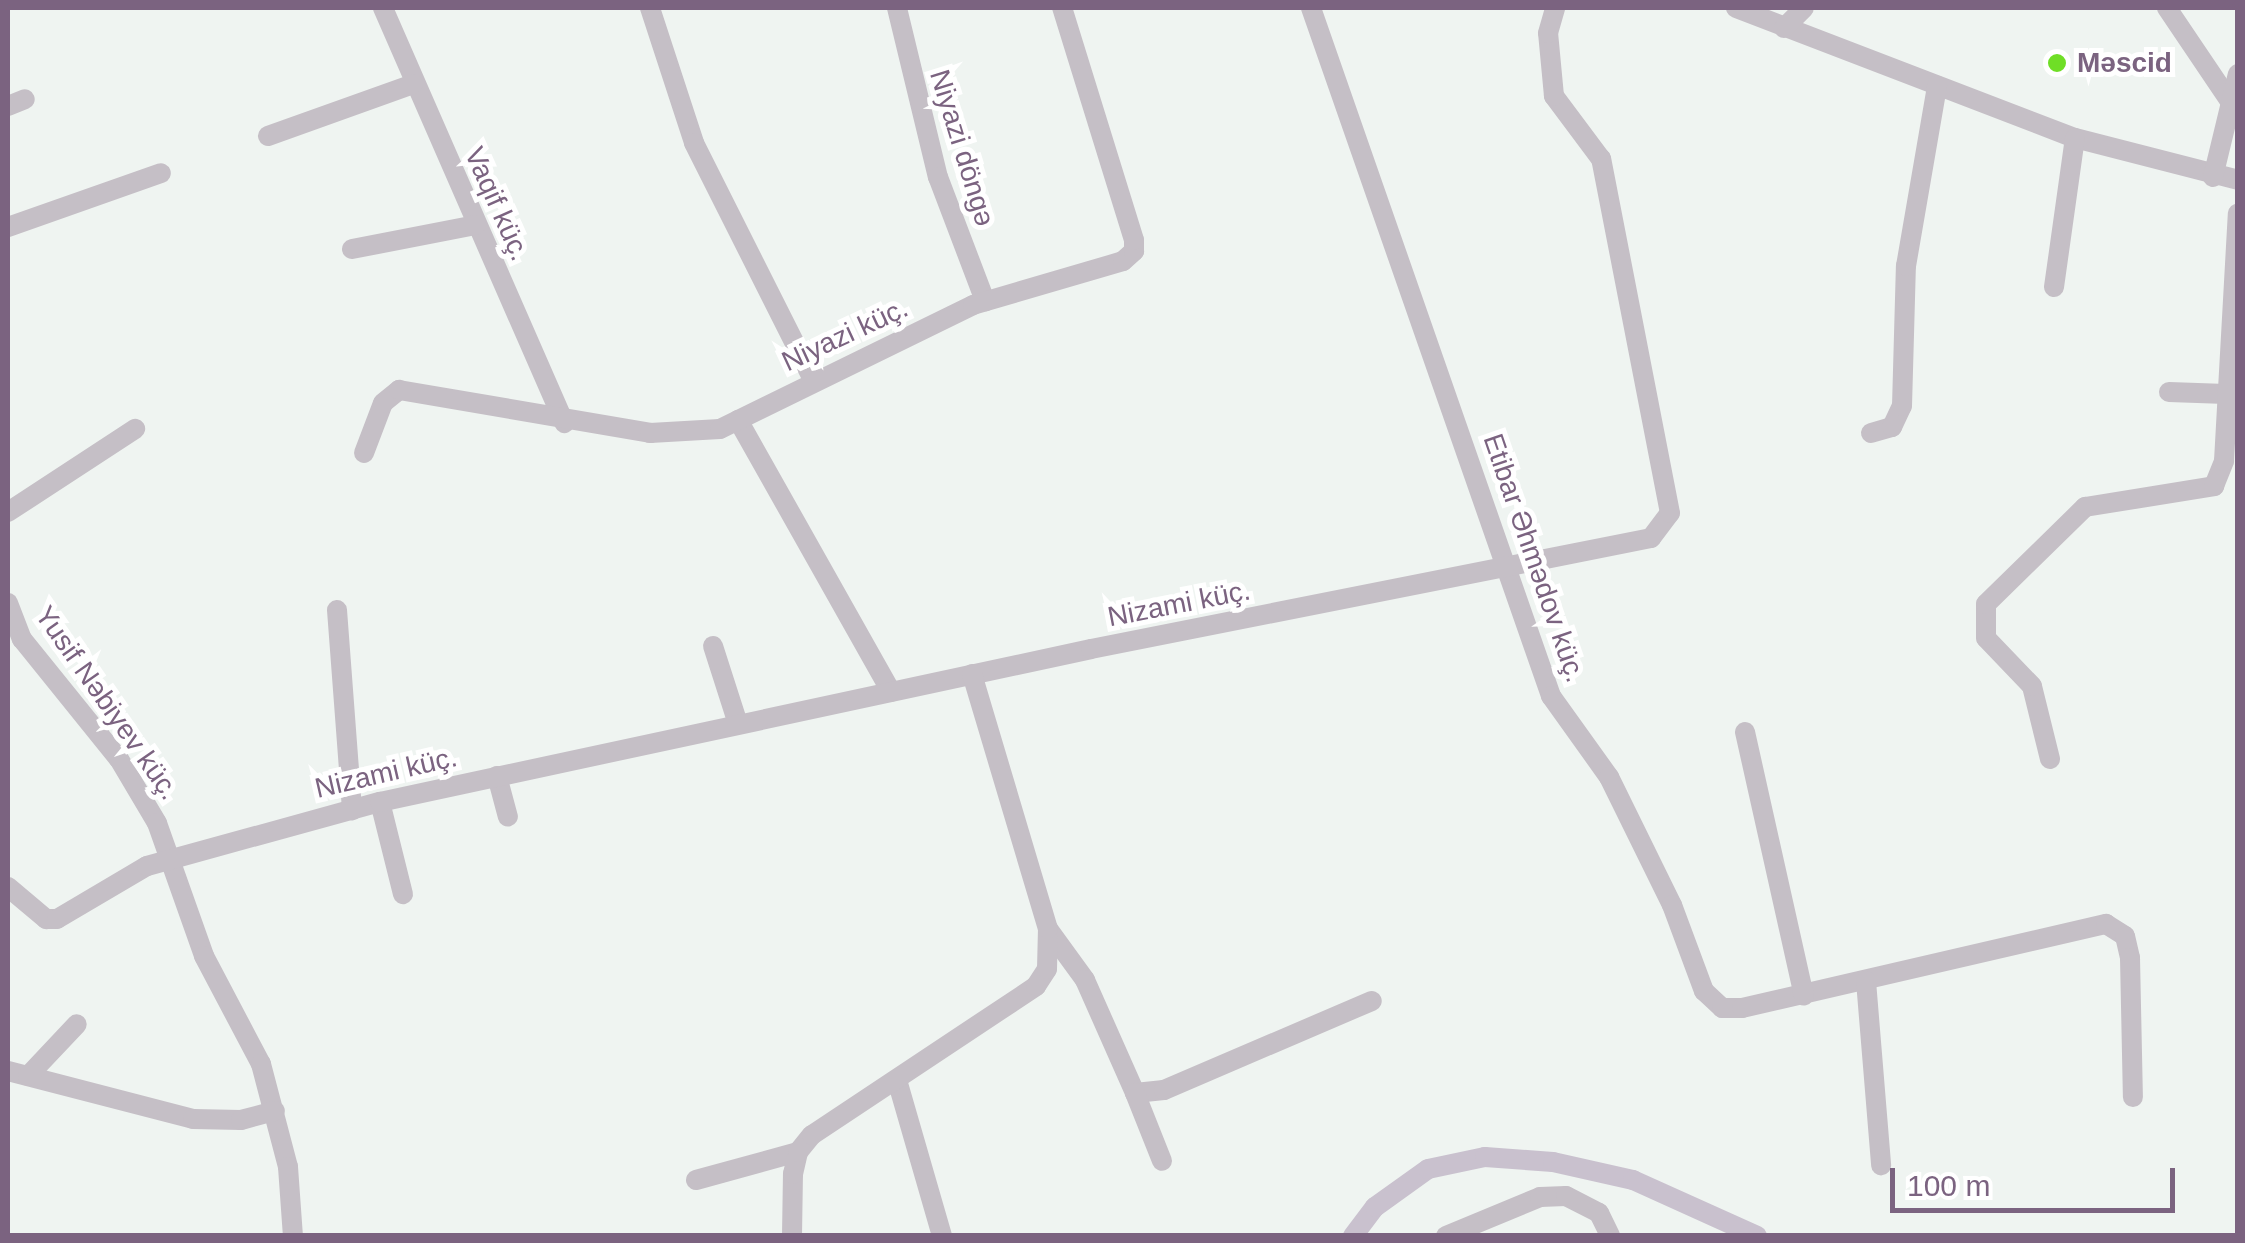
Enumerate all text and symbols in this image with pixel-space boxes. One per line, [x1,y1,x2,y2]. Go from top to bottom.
place label: Məscid [2077,46,2172,80]
marker: Məscid [2046,52,2068,74]
street label: Niyazi döngə [922,66,1002,230]
street label: Vaqif küç. [457,142,537,266]
street label: Niyazi küç. [777,291,913,379]
street label: Etibar Əhmədov küç. [1476,429,1592,687]
street label: Nizami küç. [1105,574,1253,634]
street label: Yusif Nəbiyev küç. [28,600,186,806]
street label: Nizami küç. [312,740,460,806]
scale bar [1895,1148,2180,1210]
text: 100 m [1907,1169,1990,1202]

